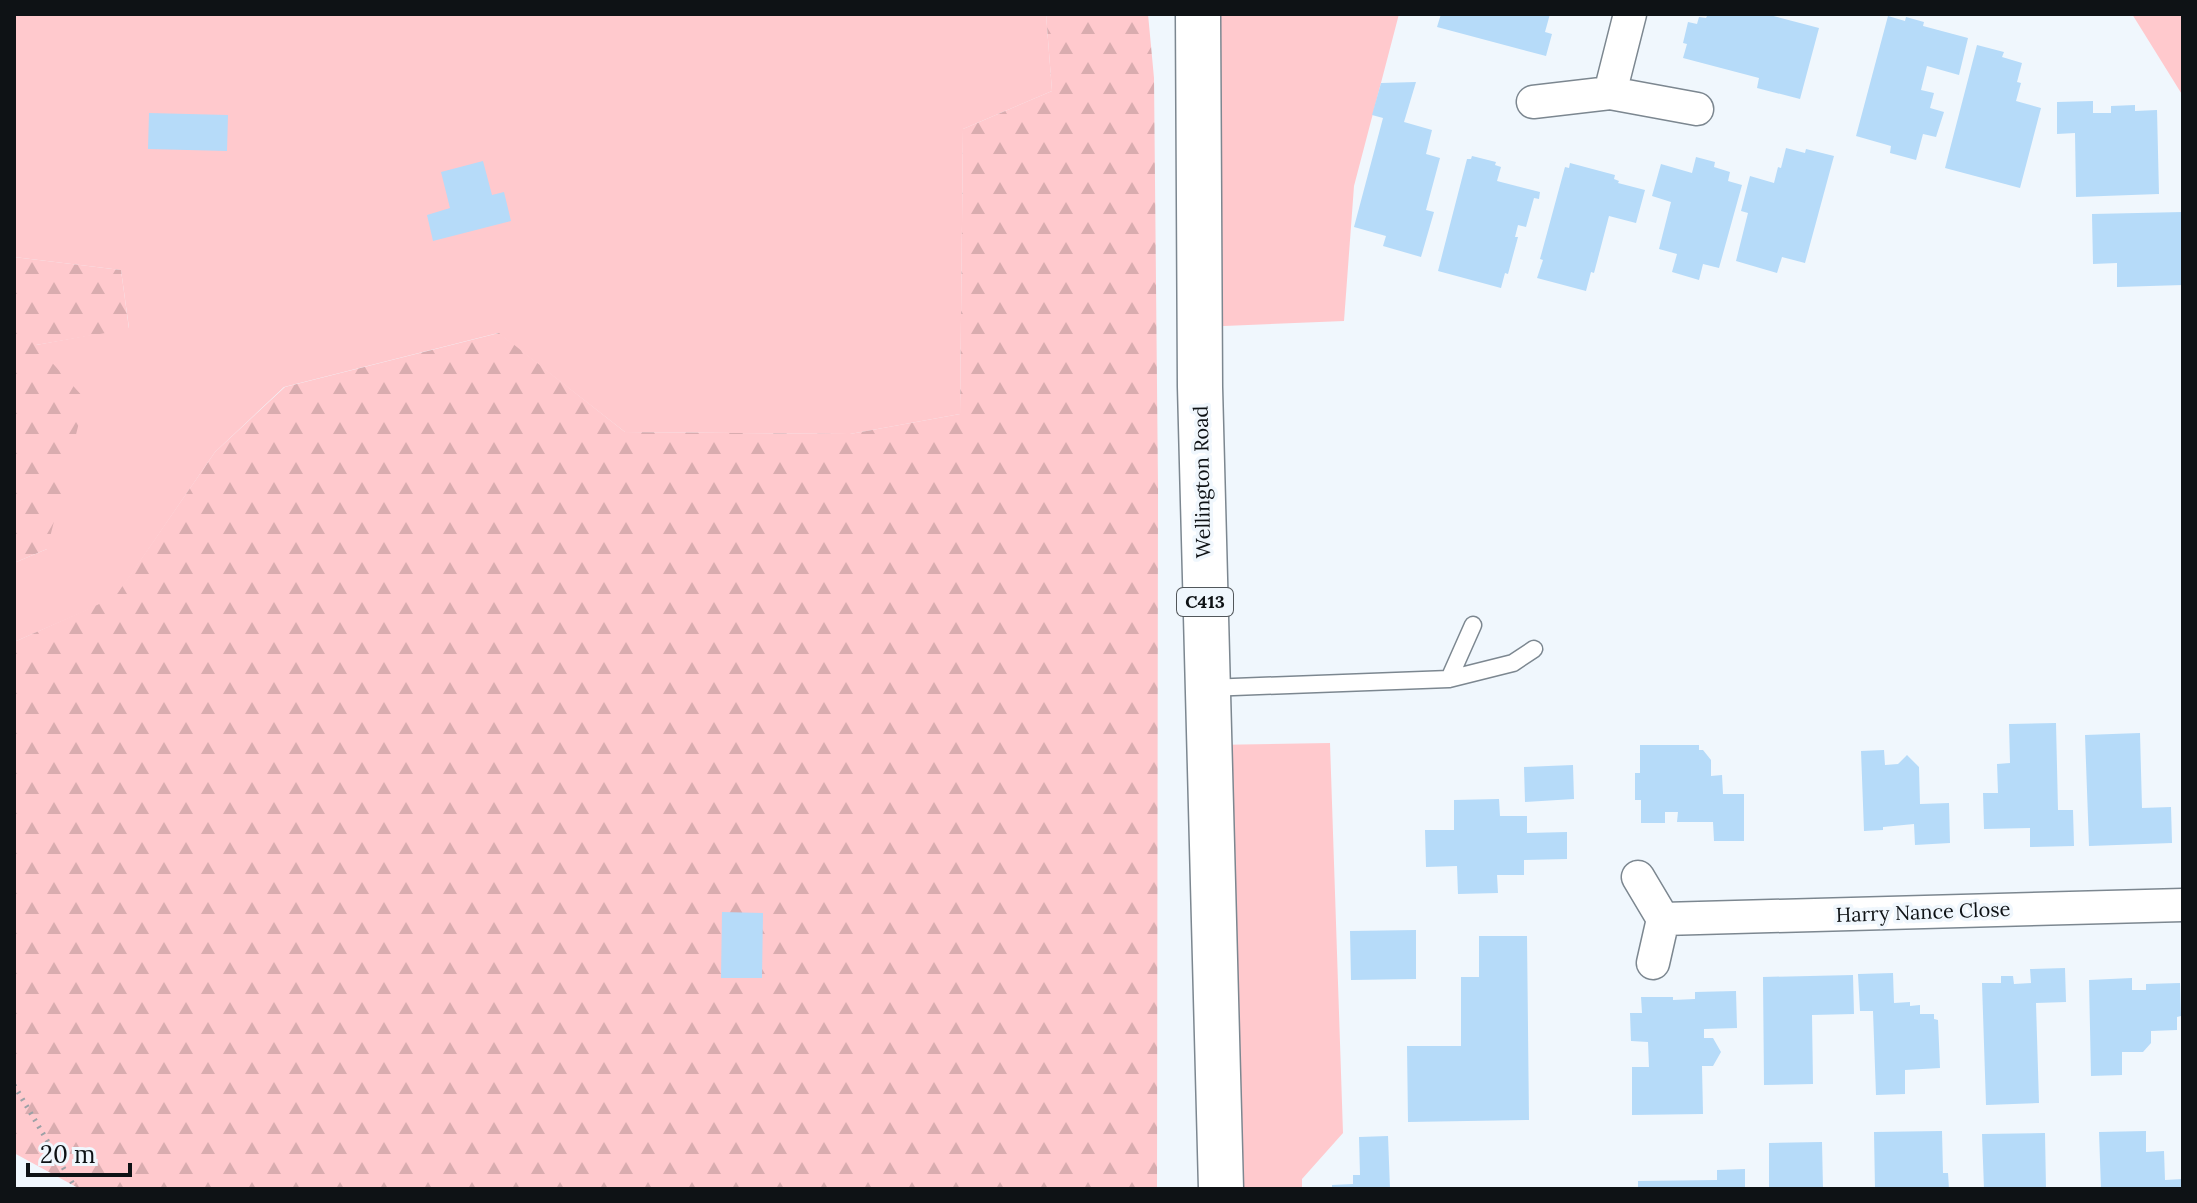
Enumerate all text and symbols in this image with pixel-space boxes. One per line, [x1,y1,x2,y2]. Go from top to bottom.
street label: Wellington Road [1188,405,1215,559]
road number: C413 [1177,588,1233,616]
street label: Harry Nance Close [1835,896,2011,927]
scale bar [28,1127,130,1177]
text: 20 m [40,1139,96,1170]

